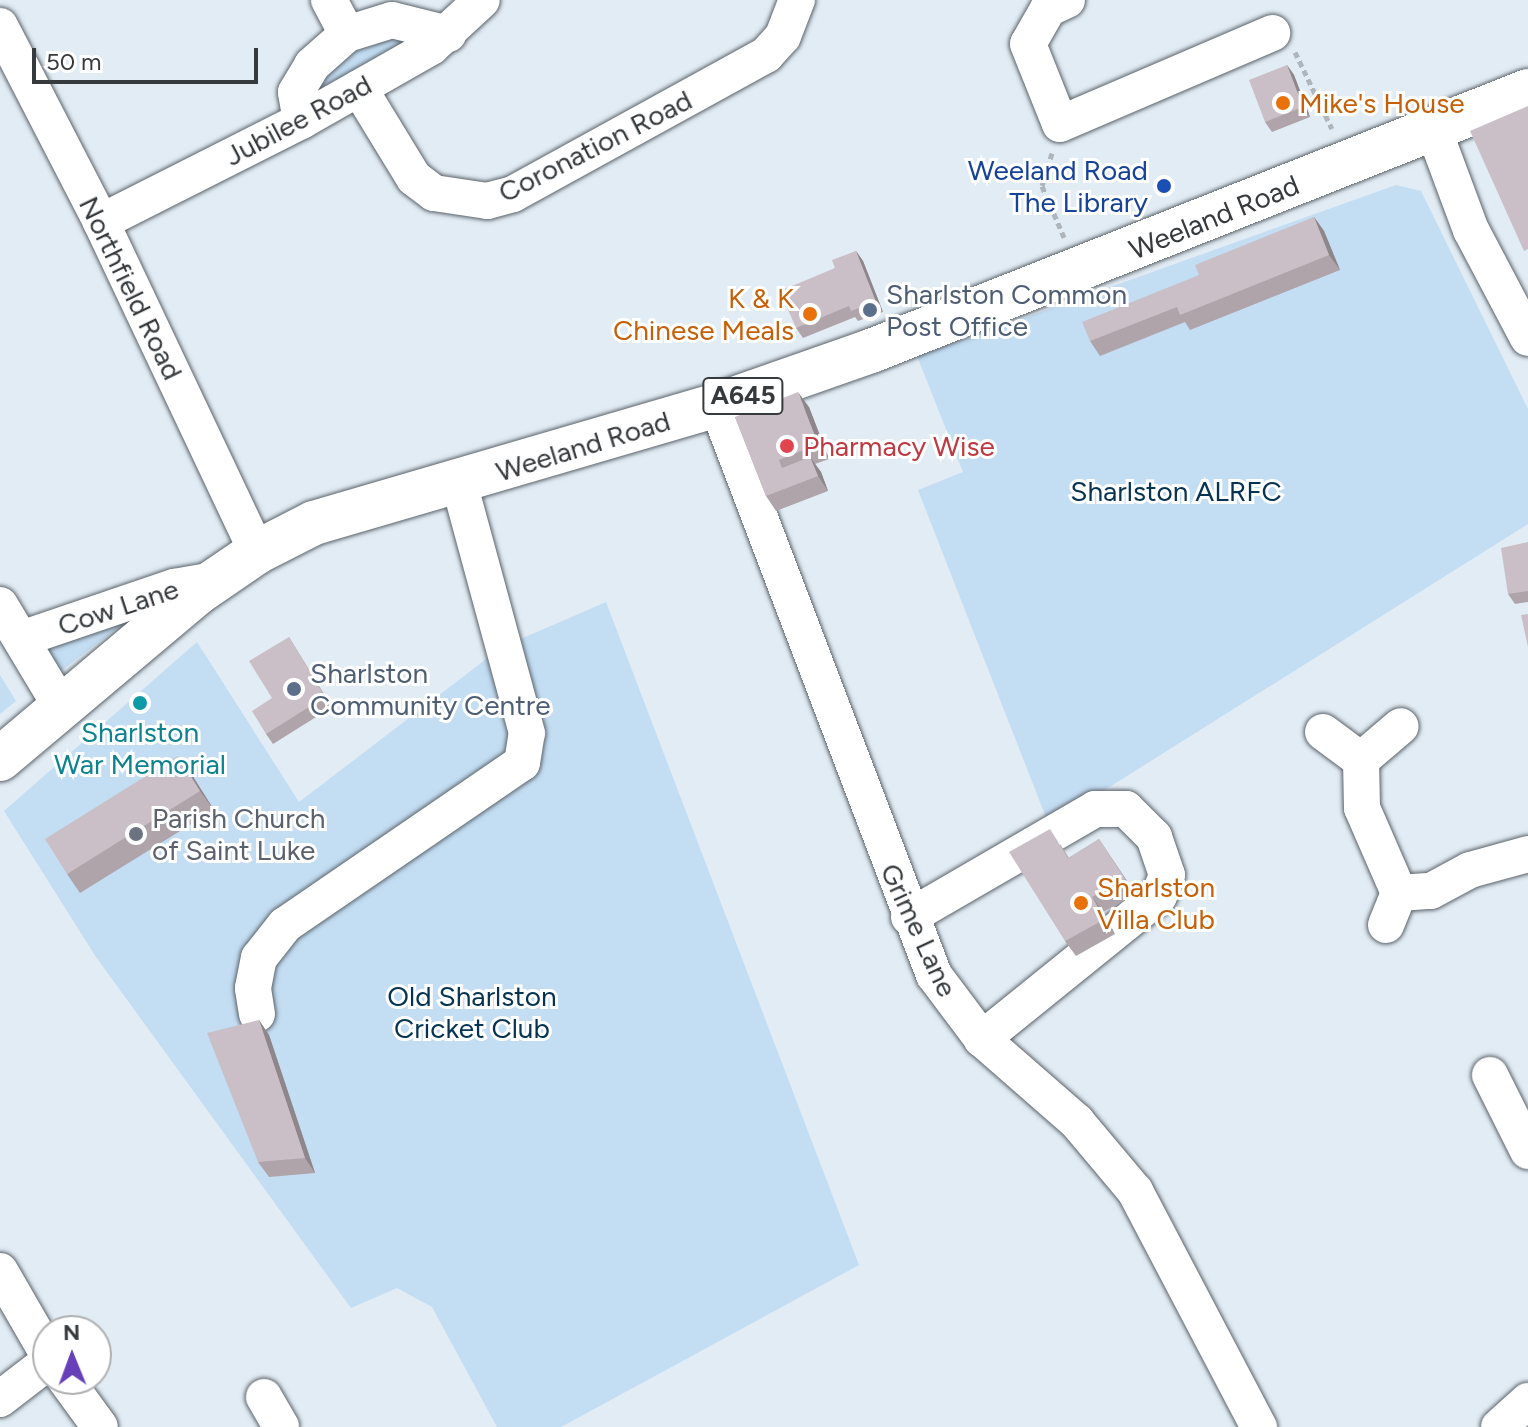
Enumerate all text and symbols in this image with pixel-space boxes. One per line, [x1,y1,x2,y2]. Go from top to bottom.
scale bar [36,32,262,82]
text: 50 m [46,47,102,76]
street label: Jubilee Road [219,67,377,173]
street label: Coronation Road [493,83,697,209]
place label: Mike's House [1299,86,1465,120]
marker: Mike's House [1274,94,1292,112]
place label: Weeland Road The Library [968,153,1148,219]
street label: Weeland Road [1124,168,1304,266]
marker: Weeland Road The Library [1155,177,1173,195]
street label: Northfield Road [72,191,190,385]
place label: Sharlston Common Post Office [886,277,1127,343]
place label: K & K Chinese Meals [613,281,794,347]
marker: Sharlston Common Post Office [861,301,879,319]
marker: K & K Chinese Meals [801,305,819,323]
road number: A645 [701,374,785,418]
street label: Weeland Road [492,404,674,488]
place label: Pharmacy Wise [803,429,995,463]
marker: Pharmacy Wise [778,437,796,455]
park label: Sharlston ALRFC [1070,474,1282,508]
street label: Cow Lane [54,572,182,642]
place label: Sharlston Community Centre [310,656,550,722]
marker: Sharlston Community Centre [285,680,303,698]
marker: Sharlston War Memorial [131,694,149,712]
place label: Sharlston War Memorial [54,715,226,781]
place label: Parish Church of Saint Luke [152,801,325,867]
marker: Parish Church of Saint Luke [127,825,145,843]
street label: Grime Lane [874,858,964,1002]
place label: Sharlston Villa Club [1097,870,1215,936]
marker: Sharlston Villa Club [1072,894,1090,912]
park label: Old Sharlston Cricket Club [387,979,557,1045]
north arrow [32,1315,112,1395]
text: N [63,1319,80,1346]

